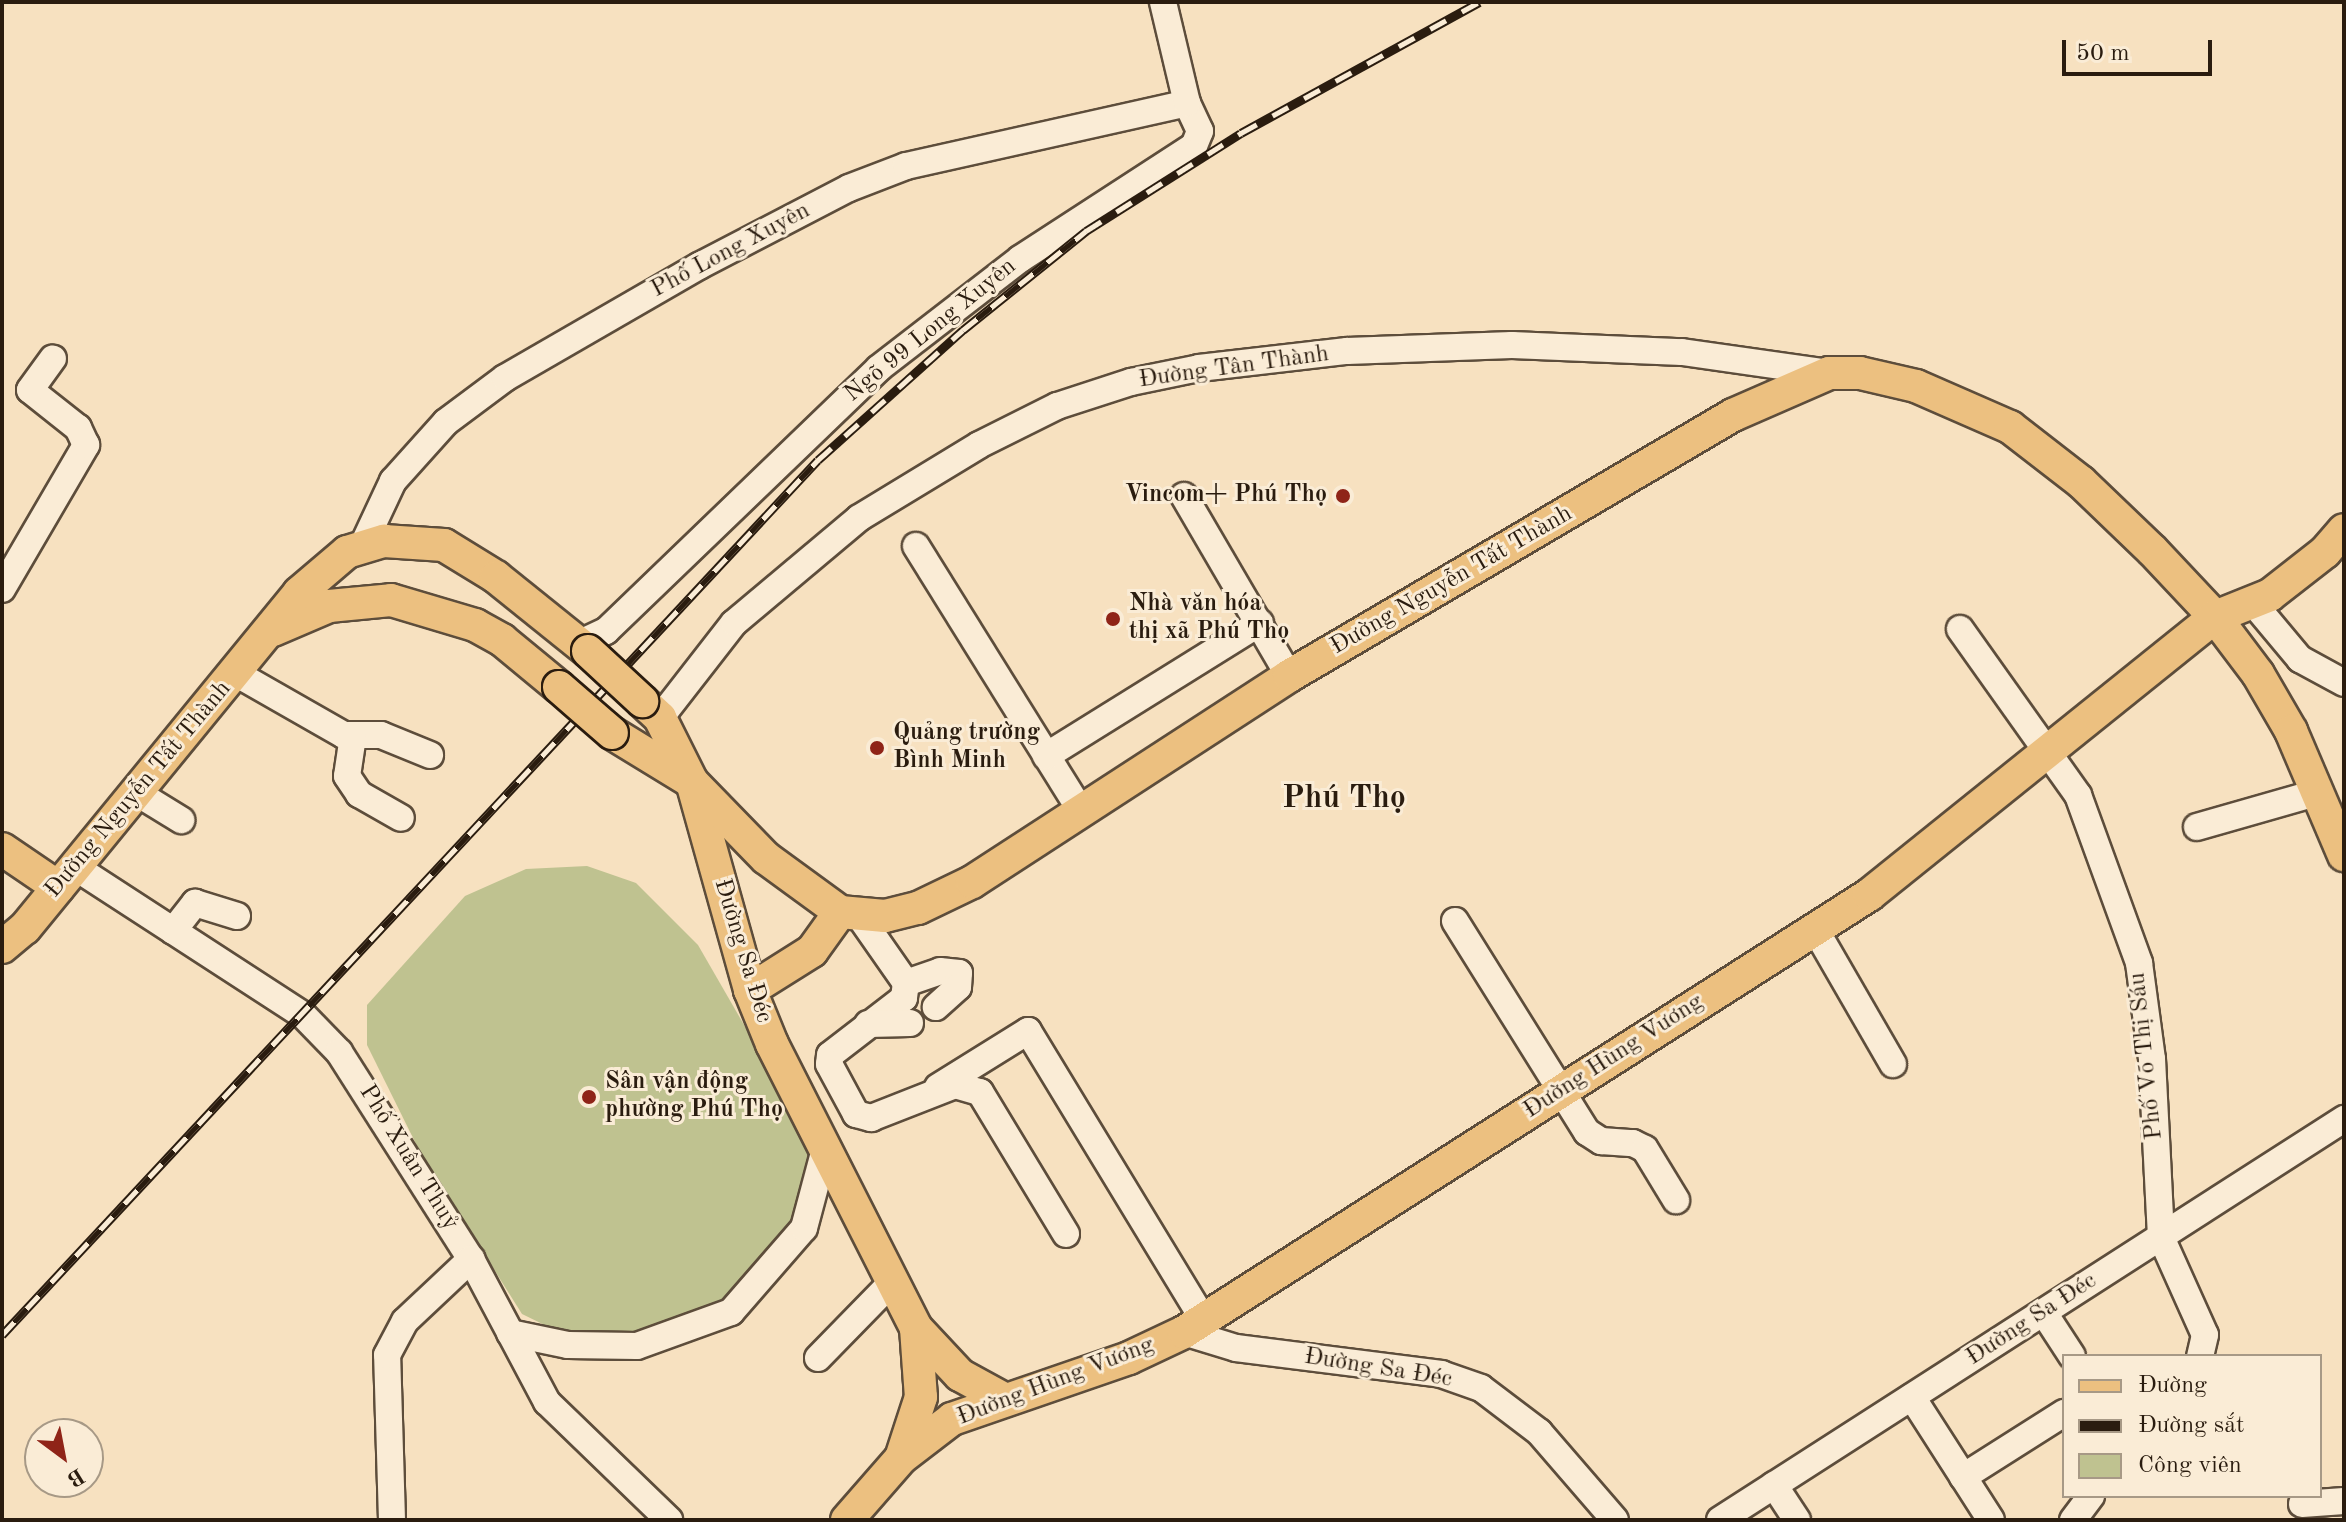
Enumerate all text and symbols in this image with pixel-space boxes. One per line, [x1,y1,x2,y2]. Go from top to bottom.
scale bar [2066,24,2216,74]
text: 50 m [2076,42,2130,66]
street label: Phố Long Xuyên [647,197,815,305]
street label: Ngõ 99 Long Xuyên [839,253,1023,409]
street label: Đường Tân Thành [1137,340,1331,396]
place label: Vincom+ Phú Thọ [1125,482,1327,510]
marker: Vincom+ Phú Thọ [1334,487,1352,505]
street label: Đường Nguyễn Tất Thành [1326,500,1578,662]
place label: Nhà văn hóa thị xã Phú Thọ [1129,591,1289,647]
marker: Nhà văn hóa thị xã Phú Thọ [1104,610,1122,628]
street label: Đường Nguyễn Tất Thành [40,676,238,904]
place label: Quảng trường Bình Minh [893,720,1040,776]
marker: Quảng trường Bình Minh [868,739,886,757]
district label: Phú Thọ [1282,780,1406,818]
street label: Đường Sa Đéc [706,875,778,1027]
street label: Phố Võ Thị Sáu [2124,971,2170,1141]
street label: Đường Hùng Vương [1519,988,1709,1126]
place label: Sân vận động phường Phú Thọ [605,1069,783,1125]
street label: Phố Xuân Thuỷ [352,1080,464,1236]
marker: Sân vận động phường Phú Thọ [580,1088,598,1106]
street label: Đường Sa Đéc [1962,1267,2102,1373]
street label: Đường Hùng Vương [954,1331,1158,1433]
street label: Đường Sa Đéc [1302,1343,1454,1395]
legend [2062,1354,2322,1498]
text: Đường [2138,1374,2207,1398]
text: Đường sắt [2138,1414,2244,1438]
north arrow [24,1418,104,1498]
text: Công viên [2138,1454,2242,1478]
text: B [63,1463,88,1490]

